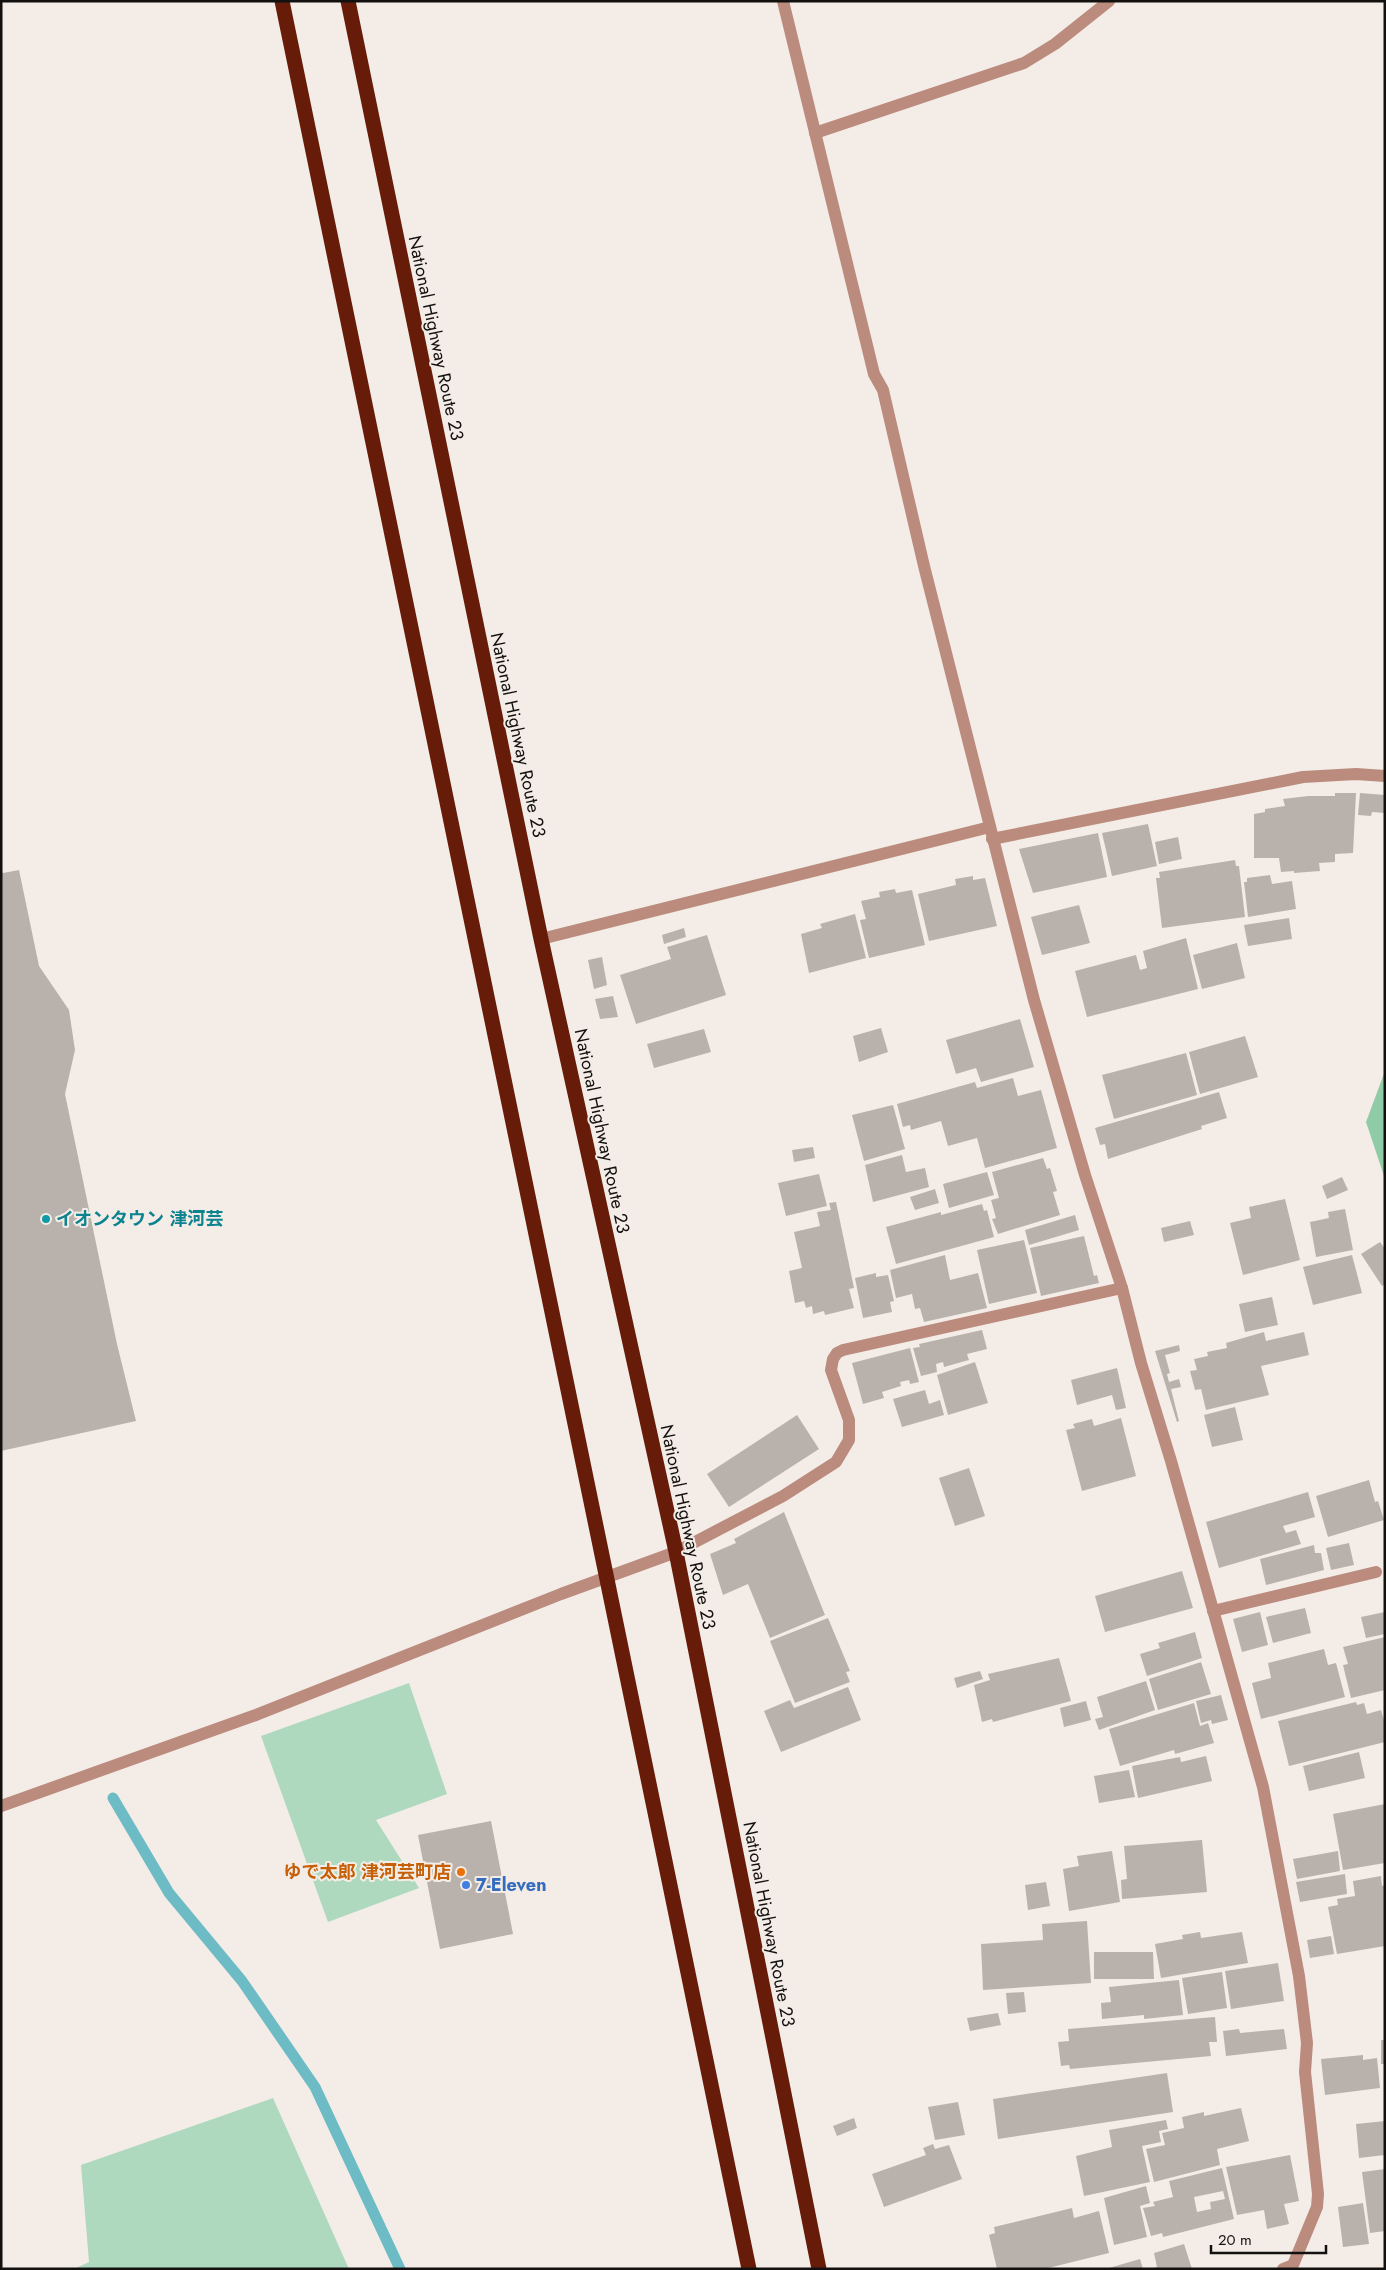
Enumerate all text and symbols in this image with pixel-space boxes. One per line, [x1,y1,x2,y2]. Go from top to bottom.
street label: National Highway Route 23 [402,233,470,443]
street label: National Highway Route 23 [484,630,552,840]
street label: National Highway Route 23 [568,1026,636,1236]
place label: イオンタウン 津河芸 [56,1206,223,1232]
marker: イオンタウン 津河芸 [40,1213,52,1225]
street label: National Highway Route 23 [654,1422,722,1632]
street label: National Highway Route 23 [736,1819,802,2029]
place label: ゆで太郎 津河芸町店 [284,1859,451,1885]
marker: ゆで太郎 津河芸町店 [455,1866,467,1878]
place label: 7-Eleven [476,1872,547,1898]
marker: 7-Eleven [460,1879,472,1891]
scale bar [1211,2222,1326,2254]
text: 20 m [1218,2229,1252,2251]

